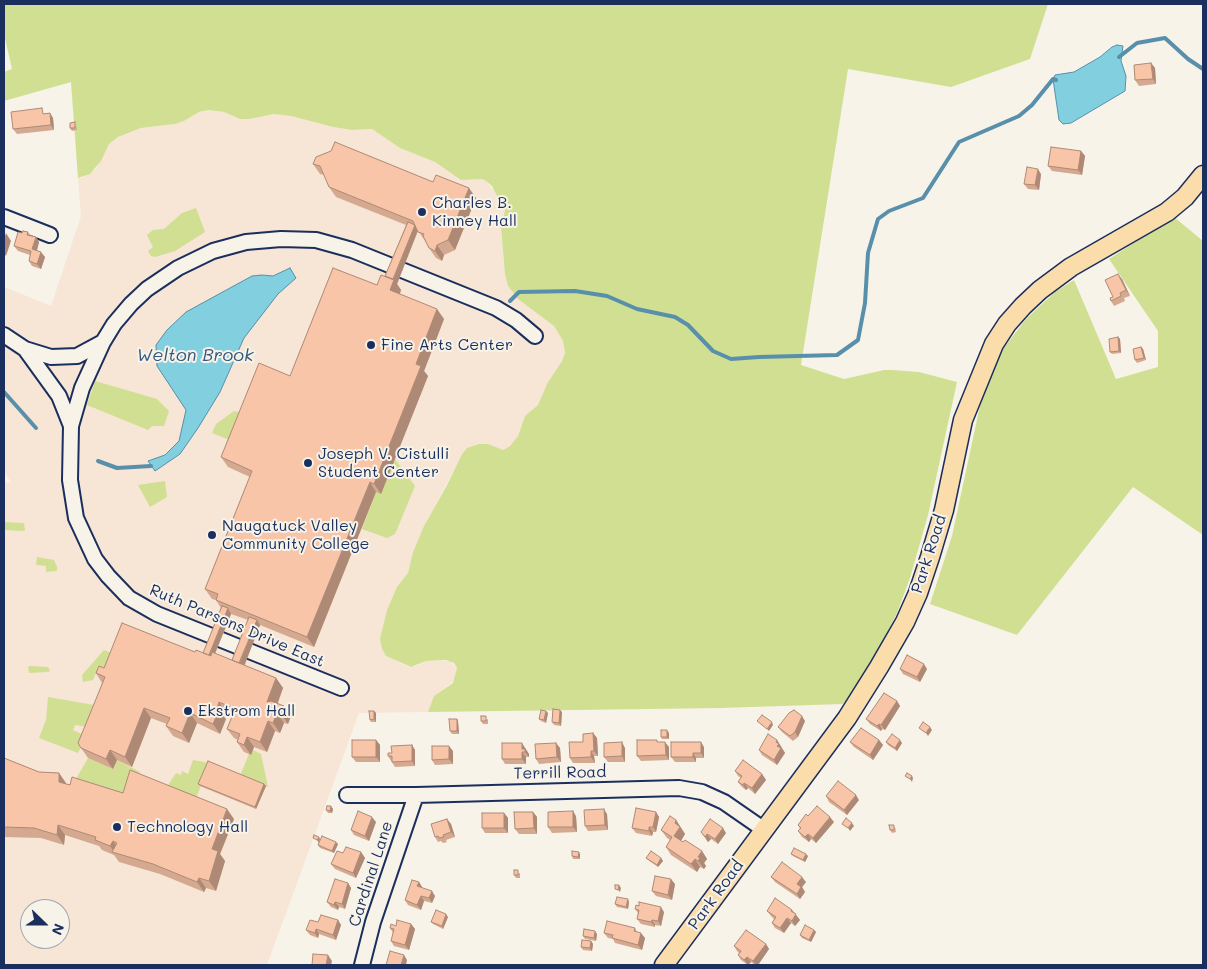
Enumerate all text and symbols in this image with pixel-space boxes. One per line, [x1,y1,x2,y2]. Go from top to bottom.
place label: Charles B. Kinney Hall [432,193,517,231]
marker: Charles B. Kinney Hall [416,206,428,218]
place label: Fine Arts Center [381,335,513,355]
marker: Fine Arts Center [365,339,377,351]
water label: Welton Brook [137,344,253,366]
place label: Joseph V. Cistulli Student Center [318,444,449,482]
marker: Joseph V. Cistulli Student Center [302,457,314,469]
street label: Park Road [907,512,951,596]
place label: Naugatuck Valley Community College [222,516,369,554]
marker: Naugatuck Valley Community College [206,529,218,541]
street label: Ruth Parsons Drive East [147,580,327,672]
place label: Ekstrom Hall [198,701,295,721]
marker: Ekstrom Hall [182,705,194,717]
street label: Terrill Road [513,763,607,783]
place label: Technology Hall [127,817,248,837]
street label: Cardinal Lane [345,819,397,929]
marker: Technology Hall [111,821,123,833]
street label: Park Road [684,856,748,934]
north arrow [20,899,70,949]
text: N [48,921,69,938]

